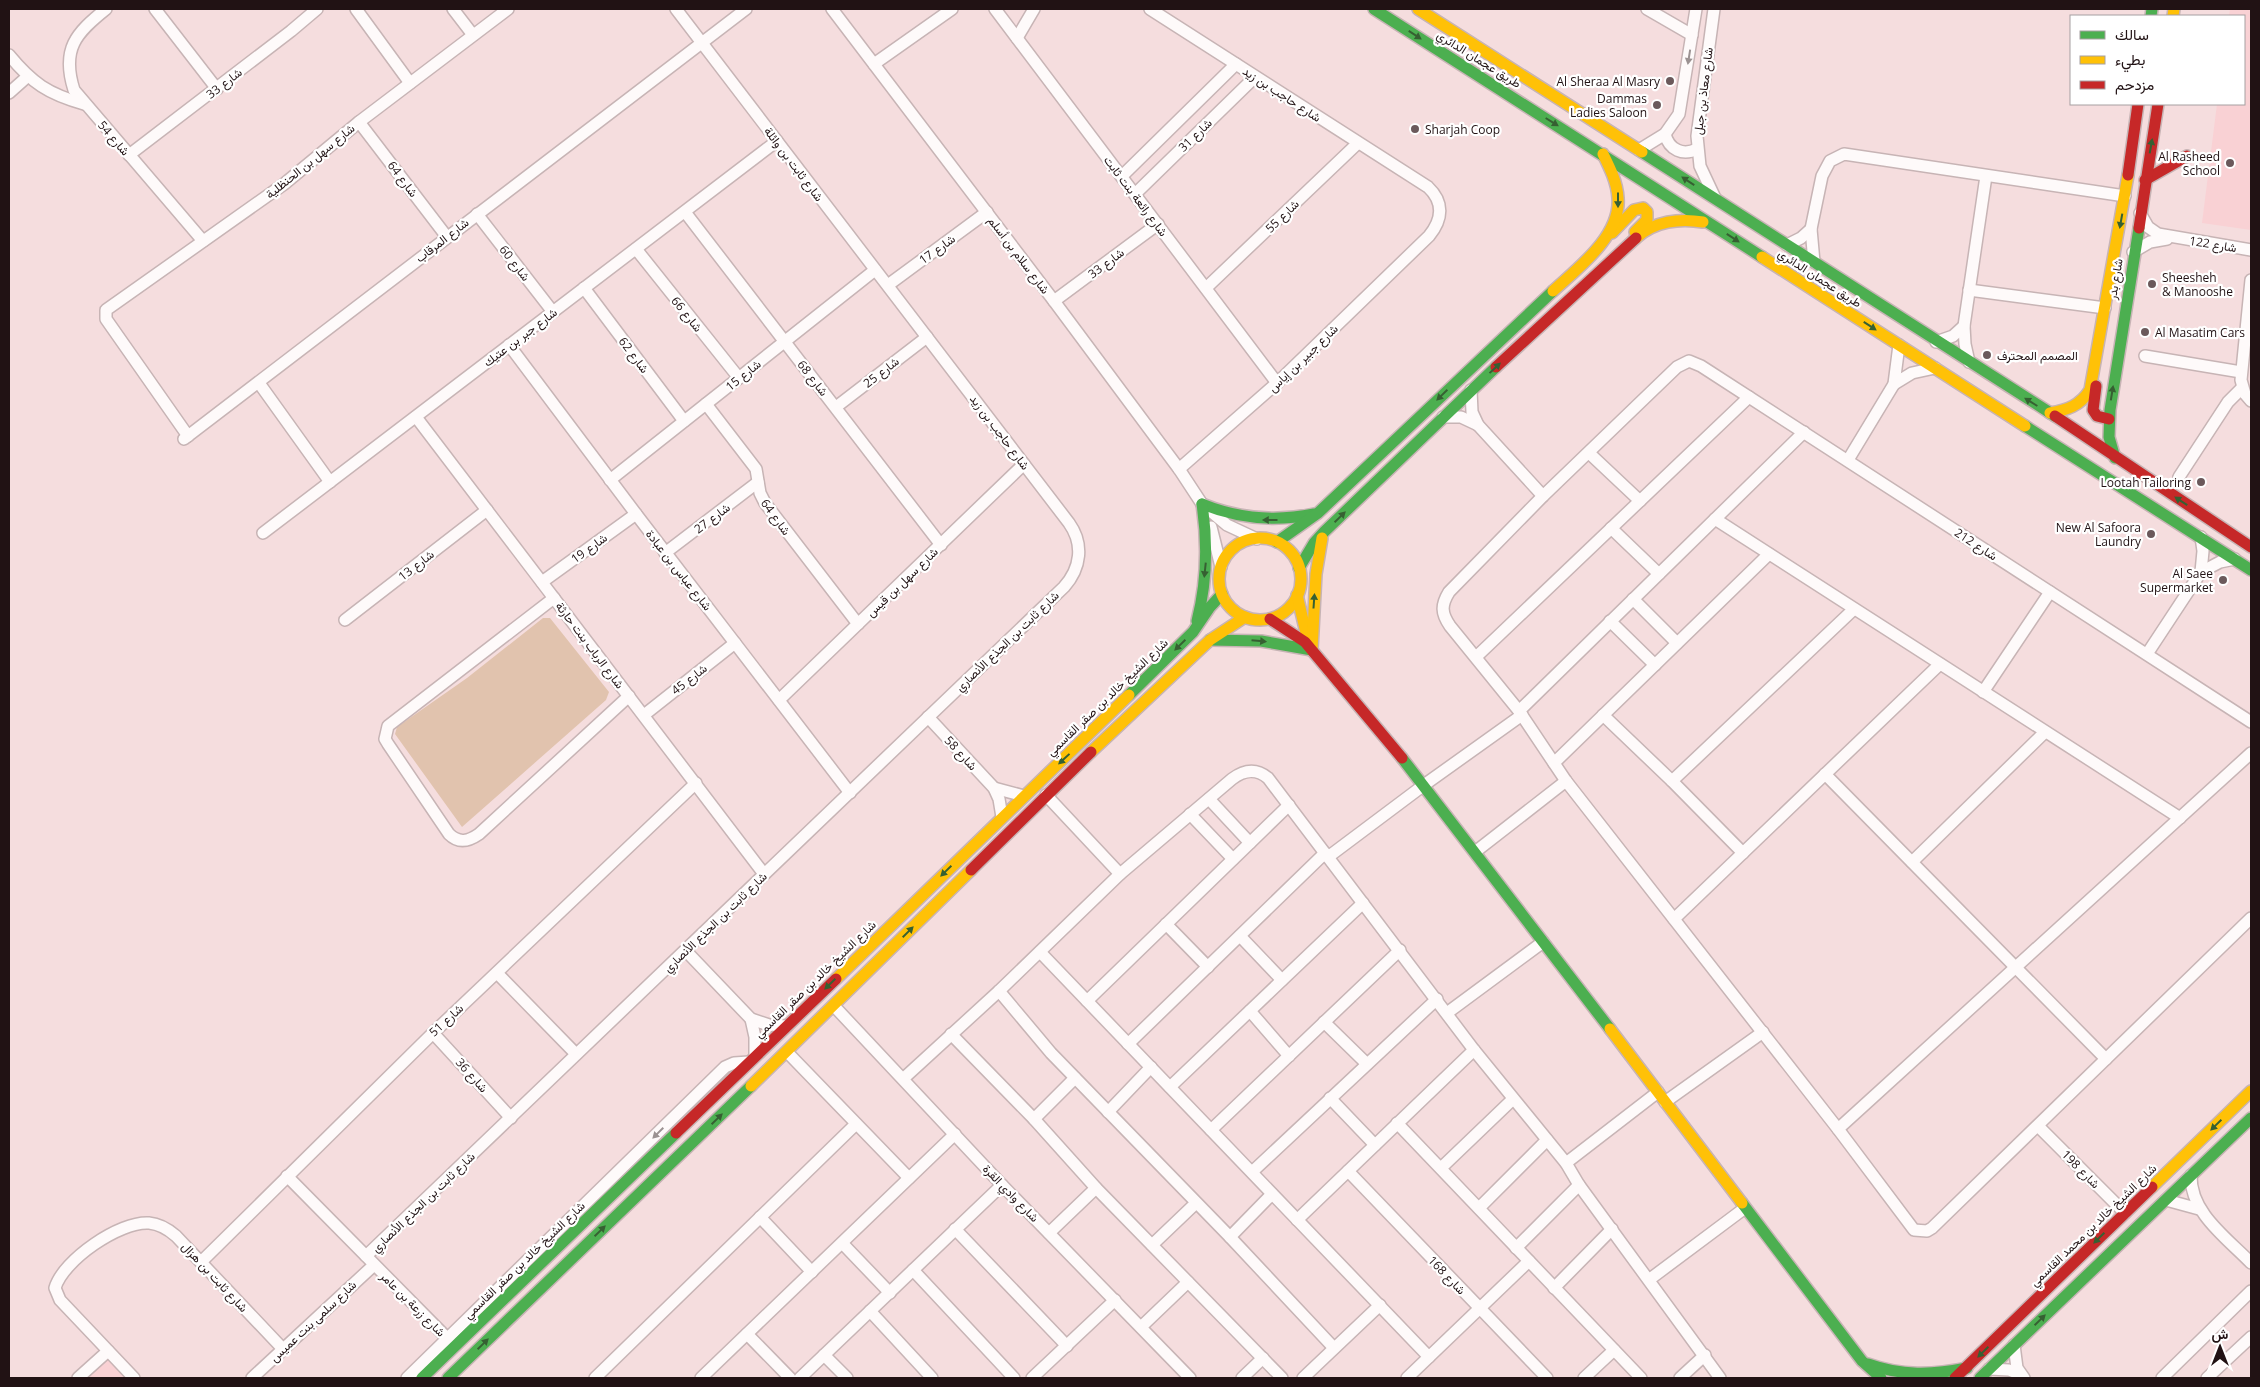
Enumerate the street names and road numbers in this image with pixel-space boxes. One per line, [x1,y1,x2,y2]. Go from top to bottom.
street label: طريق عجمان الدائري [1433,26,1525,94]
street label: شارع معاذ بن جبل [1689,46,1718,136]
street label: شارع حاجب بن زيد [1239,62,1324,127]
street label: شارع 33 [203,64,246,103]
street label: شارع 31 [1174,115,1216,156]
street label: شارع 54 [93,117,134,160]
street label: شارع سهل بن الحنظلية [262,120,359,203]
street label: شارع ثابت بن وائلة [760,123,828,205]
street label: شارع رائعة بنت ثابت [1099,152,1172,240]
street label: شارع 64 [383,158,422,201]
street label: شارع 55 [1261,196,1303,237]
street label: شارع سلام بن أسلم [983,213,1054,298]
street label: شارع المرقاب [412,214,473,267]
street label: شارع 17 [915,230,959,269]
street label: شارع 122 [2188,232,2238,257]
street label: شارع 60 [495,242,534,285]
street label: شارع 33 [1085,244,1128,283]
street label: طريق عجمان الدائري [1774,245,1865,313]
street label: شارع بدر [2103,257,2128,302]
street label: شارع 66 [667,293,707,336]
street label: شارع جبر بن عتيك [480,304,561,371]
street label: شارع جبير بن إياس [1264,320,1342,396]
street label: شارع 62 [614,334,653,377]
street label: شارع 25 [860,353,903,392]
street label: شارع 15 [722,355,765,395]
street label: شارع 68 [793,357,832,400]
street label: شارع حاجب بن زيد [965,391,1034,474]
street label: شارع 64 [756,495,795,539]
street label: شارع 27 [691,499,734,538]
street label: 212 شارع [1951,524,2001,565]
street label: شارع عباس بن عبادة [641,526,716,615]
street label: شارع 19 [567,529,611,568]
street label: شارع سهل بن قيس [862,543,942,621]
street label: شارع 13 [395,546,438,585]
street label: شارع ثابت بن الجذع الأنصاري [952,587,1064,696]
street label: شارع الرباب بنت حارثة [551,598,628,693]
street label: شارع الشيخ خالد بن صقر القاسمي [1043,634,1173,761]
street label: شارع 45 [668,660,711,699]
street label: شارع 58 [940,732,981,774]
street label: شارع ثابت بن الجذع الأنصاري [660,868,772,977]
street label: شارع الشيخ خالد بن صقر القاسمي [751,916,881,1043]
street label: شارع 51 [425,1000,467,1041]
street label: شارع 36 [451,1054,492,1097]
street label: شارع 198 [2057,1146,2104,1193]
street label: شارع ثابت بن الجذع الأنصاري [368,1148,480,1257]
street label: شارع وادي القرة [978,1160,1043,1227]
street label: شارع الشيخ خالد بن محمد القاسمي [2026,1160,2161,1292]
street label: شارع الشيخ خالد بن صقر القاسمي [460,1197,590,1324]
street label: شارع ثابت بن هزال [177,1238,252,1316]
street label: شارع 168 [1424,1252,1470,1299]
street label: شارع زرعة بن عامر [375,1267,449,1341]
street label: شارع سلمى بنت عميس [266,1276,361,1366]

